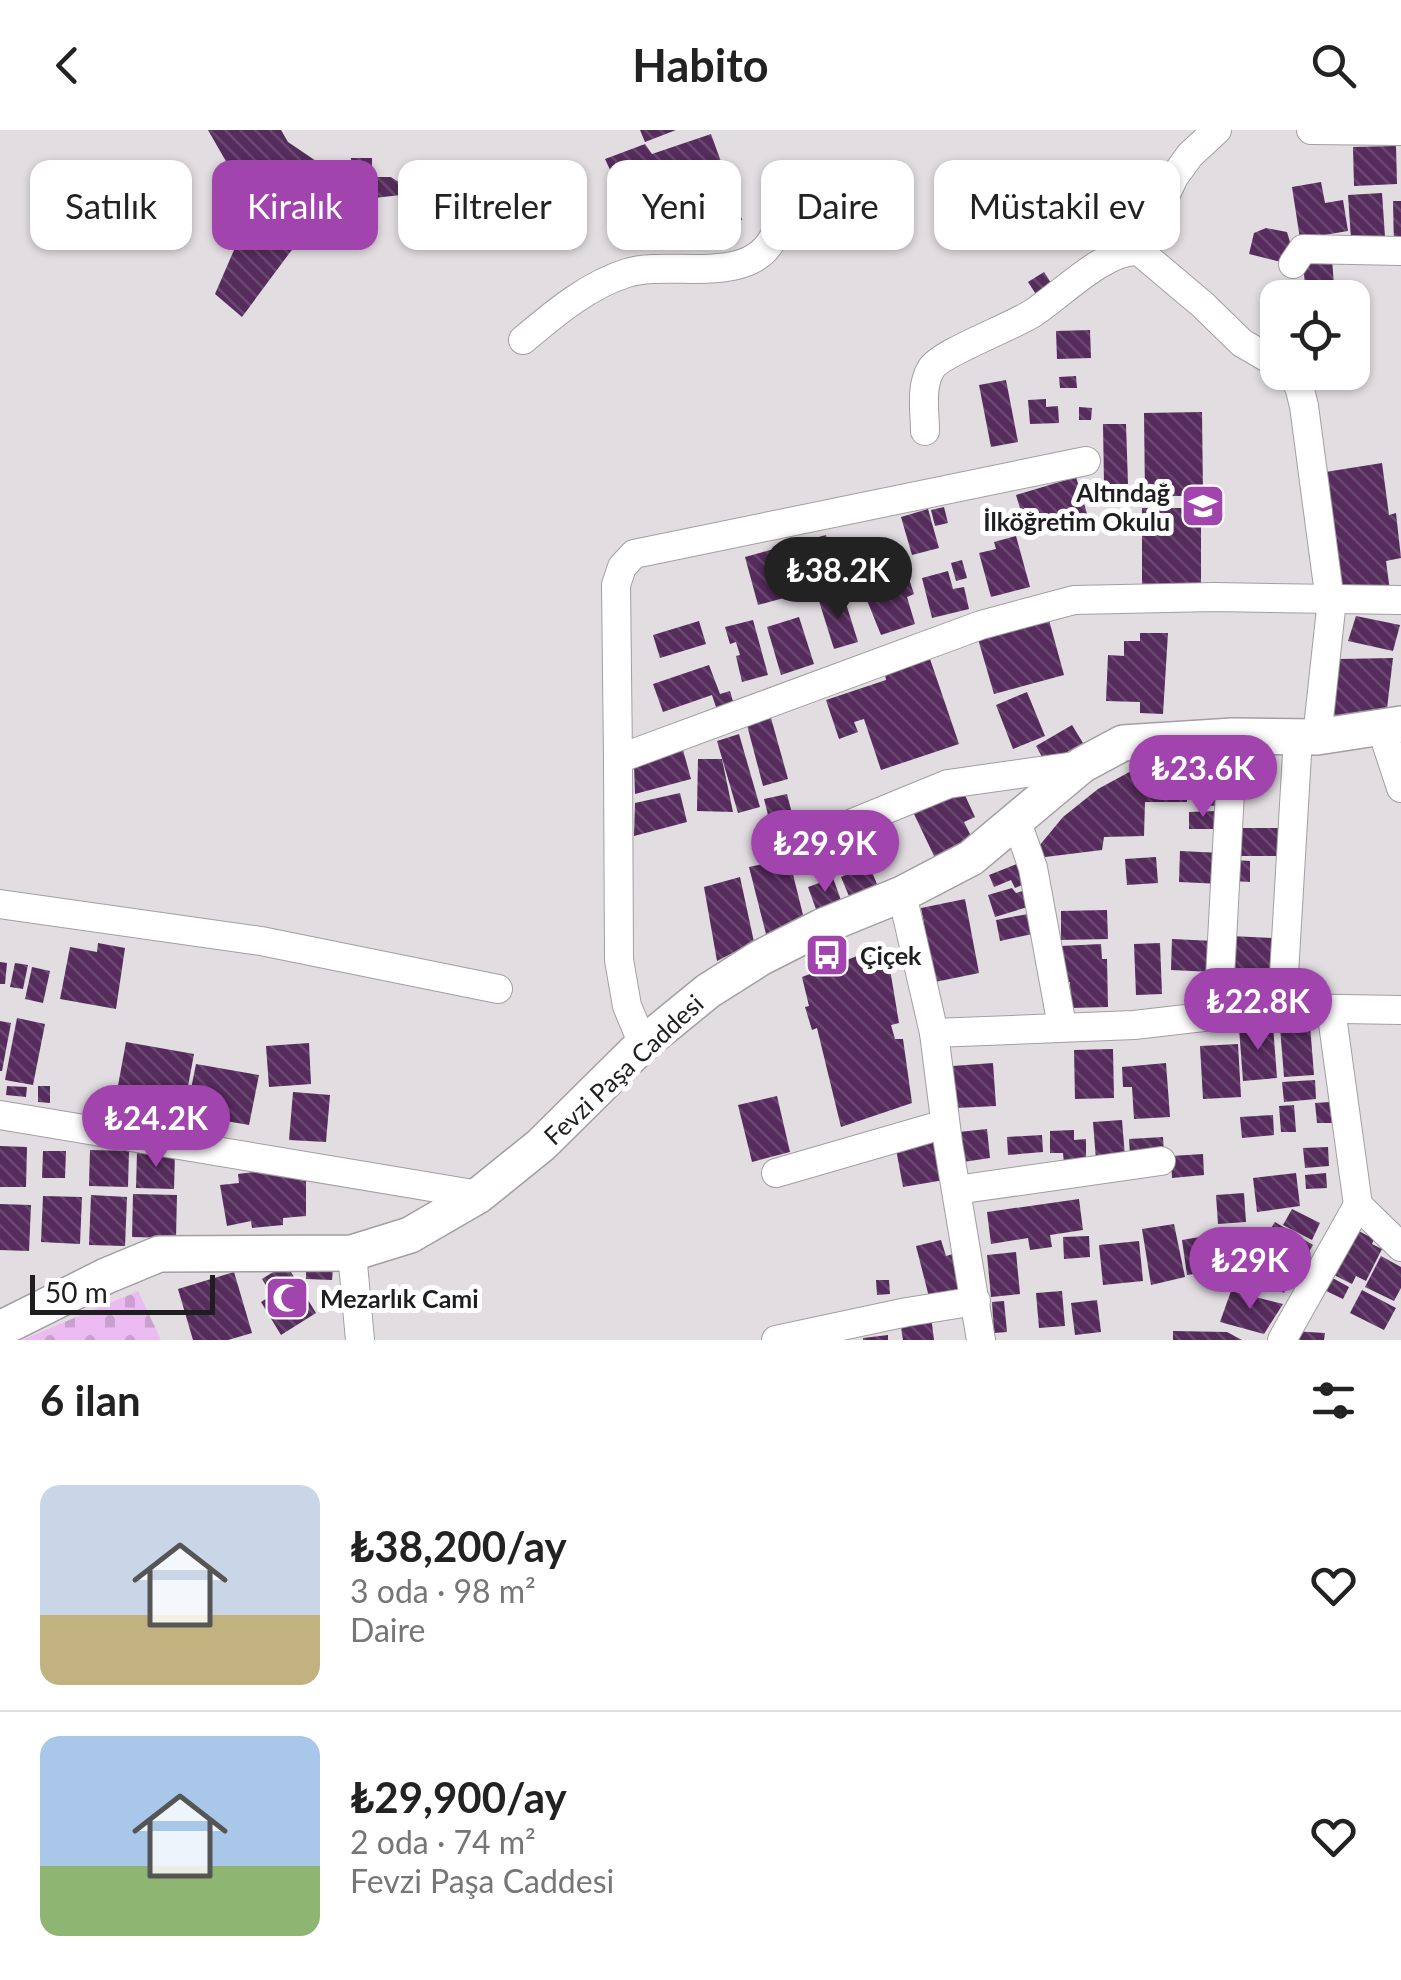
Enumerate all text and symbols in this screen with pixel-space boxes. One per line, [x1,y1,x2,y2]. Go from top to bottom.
icon: back [40,38,95,93]
text: Habito [632,38,769,92]
icon: search [1306,38,1361,93]
chip: Satılık [30,160,192,250]
chip: Kiralık [212,160,378,250]
chip: Filtreler [398,160,587,250]
chip: Yeni [607,160,741,250]
chip: Daire [761,160,914,250]
chip: Müstakil ev [934,160,1180,250]
map controls [1260,280,1370,390]
button: locate [1260,280,1370,390]
place label: Altındağ İlköğretim Okulu [983,477,1170,536]
school or university icon: Altındağ İlköğretim Okulu [1180,483,1226,529]
pin: ₺38.2K [757,537,919,622]
text: ₺38.2K [786,550,890,589]
pin: ₺23.6K [1122,735,1284,820]
text: ₺23.6K [1151,748,1255,787]
pin: ₺29.9K [744,810,906,895]
text: ₺29.9K [773,823,877,862]
bus stop icon: Çiçek [804,932,850,978]
place label: Çiçek [860,940,922,970]
pin: ₺22.8K [1177,968,1339,1053]
text: ₺22.8K [1206,981,1310,1020]
street label: Fevzi Paşa Caddesi [537,988,709,1150]
pin: ₺24.2K [75,1085,237,1170]
text: ₺24.2K [104,1098,208,1137]
pin: ₺29K [1191,1227,1309,1312]
text: ₺29K [1211,1240,1289,1279]
scale bar [30,1270,215,1314]
text: 50 m [45,1275,108,1309]
mosque icon: Mezarlık Cami [264,1275,310,1321]
place label: Mezarlık Cami [320,1283,479,1313]
icon: filters [1306,1373,1361,1428]
text: 6 ilan [40,1375,141,1425]
text: ₺38,200/ay [350,1521,567,1571]
icon: home [120,1525,240,1645]
icon: heart [1306,1558,1361,1613]
text: 3 oda · 98 m² [350,1571,536,1610]
text: Daire [350,1610,425,1649]
text: ₺29,900/ay [350,1772,567,1822]
icon: home [120,1776,240,1896]
icon: heart [1306,1809,1361,1864]
text: 2 oda · 74 m² [350,1822,536,1861]
text: Fevzi Paşa Caddesi [350,1861,614,1900]

